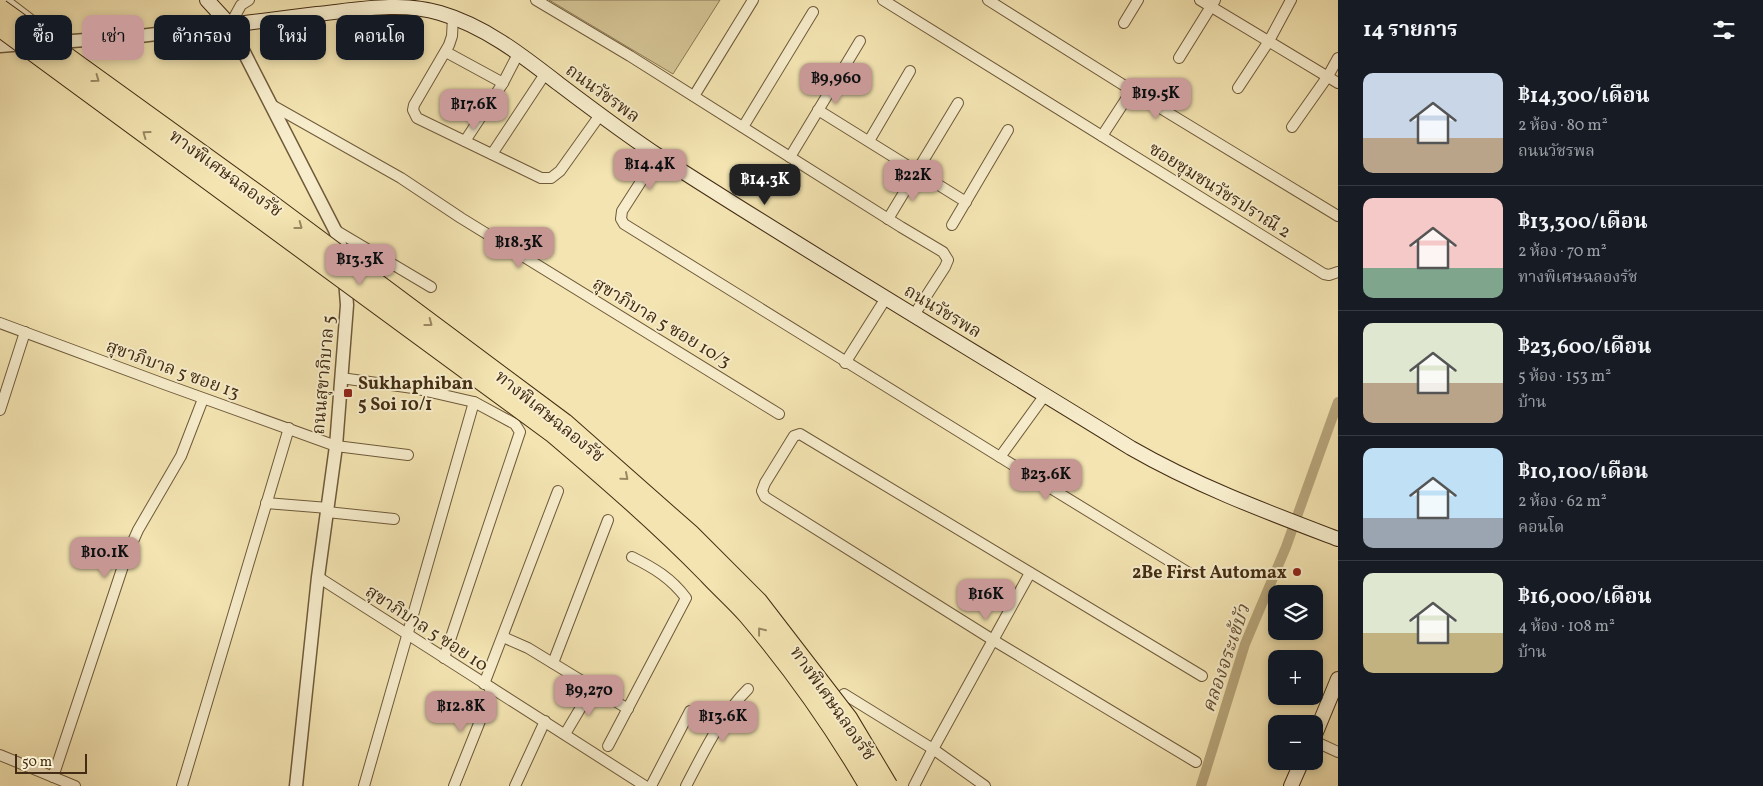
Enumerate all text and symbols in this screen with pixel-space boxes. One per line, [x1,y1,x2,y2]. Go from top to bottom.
chip: ซื้อ [15,15,72,60]
chip: เช่า [82,15,144,60]
chip: ตัวกรอง [154,15,250,60]
chip: ใหม่ [260,15,326,60]
chip: คอนโด [336,15,424,60]
text: 14 รายการ [1363,16,1458,45]
icon: filters [1710,16,1738,44]
street label: ถนนวัชรพล [560,59,644,130]
pin: ฿9,960 [795,62,877,105]
text: ฿9,960 [811,68,861,90]
one-way arrow [90,73,100,82]
pin: ฿19.5K [1115,78,1197,120]
text: ฿14,300/เดือน [1518,82,1650,111]
text: ฿19.5K [1132,83,1180,105]
pin: ฿17.6K [433,88,515,131]
icon: home [1403,93,1463,153]
text: ฿17.6K [451,94,497,116]
text: 2 ห้อง · 80 m² [1518,115,1608,137]
street label: ทางพิเศษฉลองรัช [163,125,287,224]
one-way arrow [142,131,152,140]
street label: ซอยชุมชนวัชรปราณี 2 [1143,137,1295,245]
text: ถนนวัชรพล [1518,141,1595,163]
pin: ฿14.4K [609,148,691,191]
text: ฿14.4K [625,154,675,176]
pin: ฿22K [883,160,943,202]
pin: ฿14.3K [724,164,806,206]
text: ฿22K [894,165,932,187]
text: ฿14.3K [740,169,790,191]
text: ฿13,300/เดือน [1518,208,1648,237]
icon: home [1403,218,1463,278]
one-way arrow [293,220,302,228]
pin: ฿18.3K [478,226,560,269]
text: ฿18.3K [495,232,543,254]
text: 2 ห้อง · 70 m² [1518,241,1607,263]
pin: ฿13.3K [319,244,401,286]
text: ฿13.3K [336,249,384,271]
text: ทางพิเศษฉลองรัช [1518,267,1637,289]
street label: สุขาภิบาล 5 ซอย 10/3 [587,272,735,374]
street label: ถนนวัชรพล [899,279,986,345]
street label: ถนนสุขาภิบาล 5 [307,314,342,436]
one-way arrow [423,317,432,325]
text: ฿23,600/เดือน [1518,333,1651,362]
street label: สุขาภิบาล 5 ซอย 13 [102,335,243,406]
icon: home [1403,343,1463,403]
street label: ทางพิเศษฉลองรัช [489,365,609,469]
text: 5 ห้อง · 153 m² [1518,366,1611,388]
place label: Sukhaphiban 5 Soi 10/1 [358,372,473,418]
marker: Sukhaphiban 5 Soi 10/1 [342,387,354,399]
text: บ้าน [1518,392,1546,414]
pin: ฿23.6K [1005,458,1087,501]
text: ฿10,100/เดือน [1518,458,1648,487]
text: ฿23.6K [1021,464,1071,486]
icon: home [1403,468,1463,528]
one-way arrow [620,471,629,480]
text: 2 ห้อง · 62 m² [1518,491,1607,513]
text: คอนโด [1518,517,1564,539]
pin: ฿10.1K [64,536,146,579]
text: ฿10.1K [81,542,129,564]
place label: 2Be First Automax [1132,561,1287,586]
marker: 2Be First Automax [1291,566,1303,578]
pin: ฿16K [956,578,1016,621]
street label: สุขาภิบาล 5 ซอย 10 [360,580,493,678]
text: ฿16,000/เดือน [1518,583,1651,612]
text: ฿16K [968,584,1004,606]
map controls [1268,585,1323,770]
button: layers [1268,585,1323,640]
icon: home [1403,593,1463,653]
water label: คลองจระเข้บัว [1196,600,1258,716]
text: 4 ห้อง · 108 m² [1518,616,1615,638]
one-way arrow [758,627,767,637]
street label: ทางพิเศษฉลองรัช [783,642,881,766]
text: บ้าน [1518,642,1546,664]
button: + [1268,650,1323,705]
pin: ฿9,270 [548,674,630,717]
text: ฿9,270 [565,680,613,702]
pin: ฿12.8K [420,690,502,733]
text: ฿12.8K [437,696,485,718]
pin: ฿13.6K [682,700,764,743]
text: ฿13.6K [699,706,747,728]
button: − [1268,715,1323,770]
scale bar [15,751,88,774]
text: 50 m [22,753,52,772]

